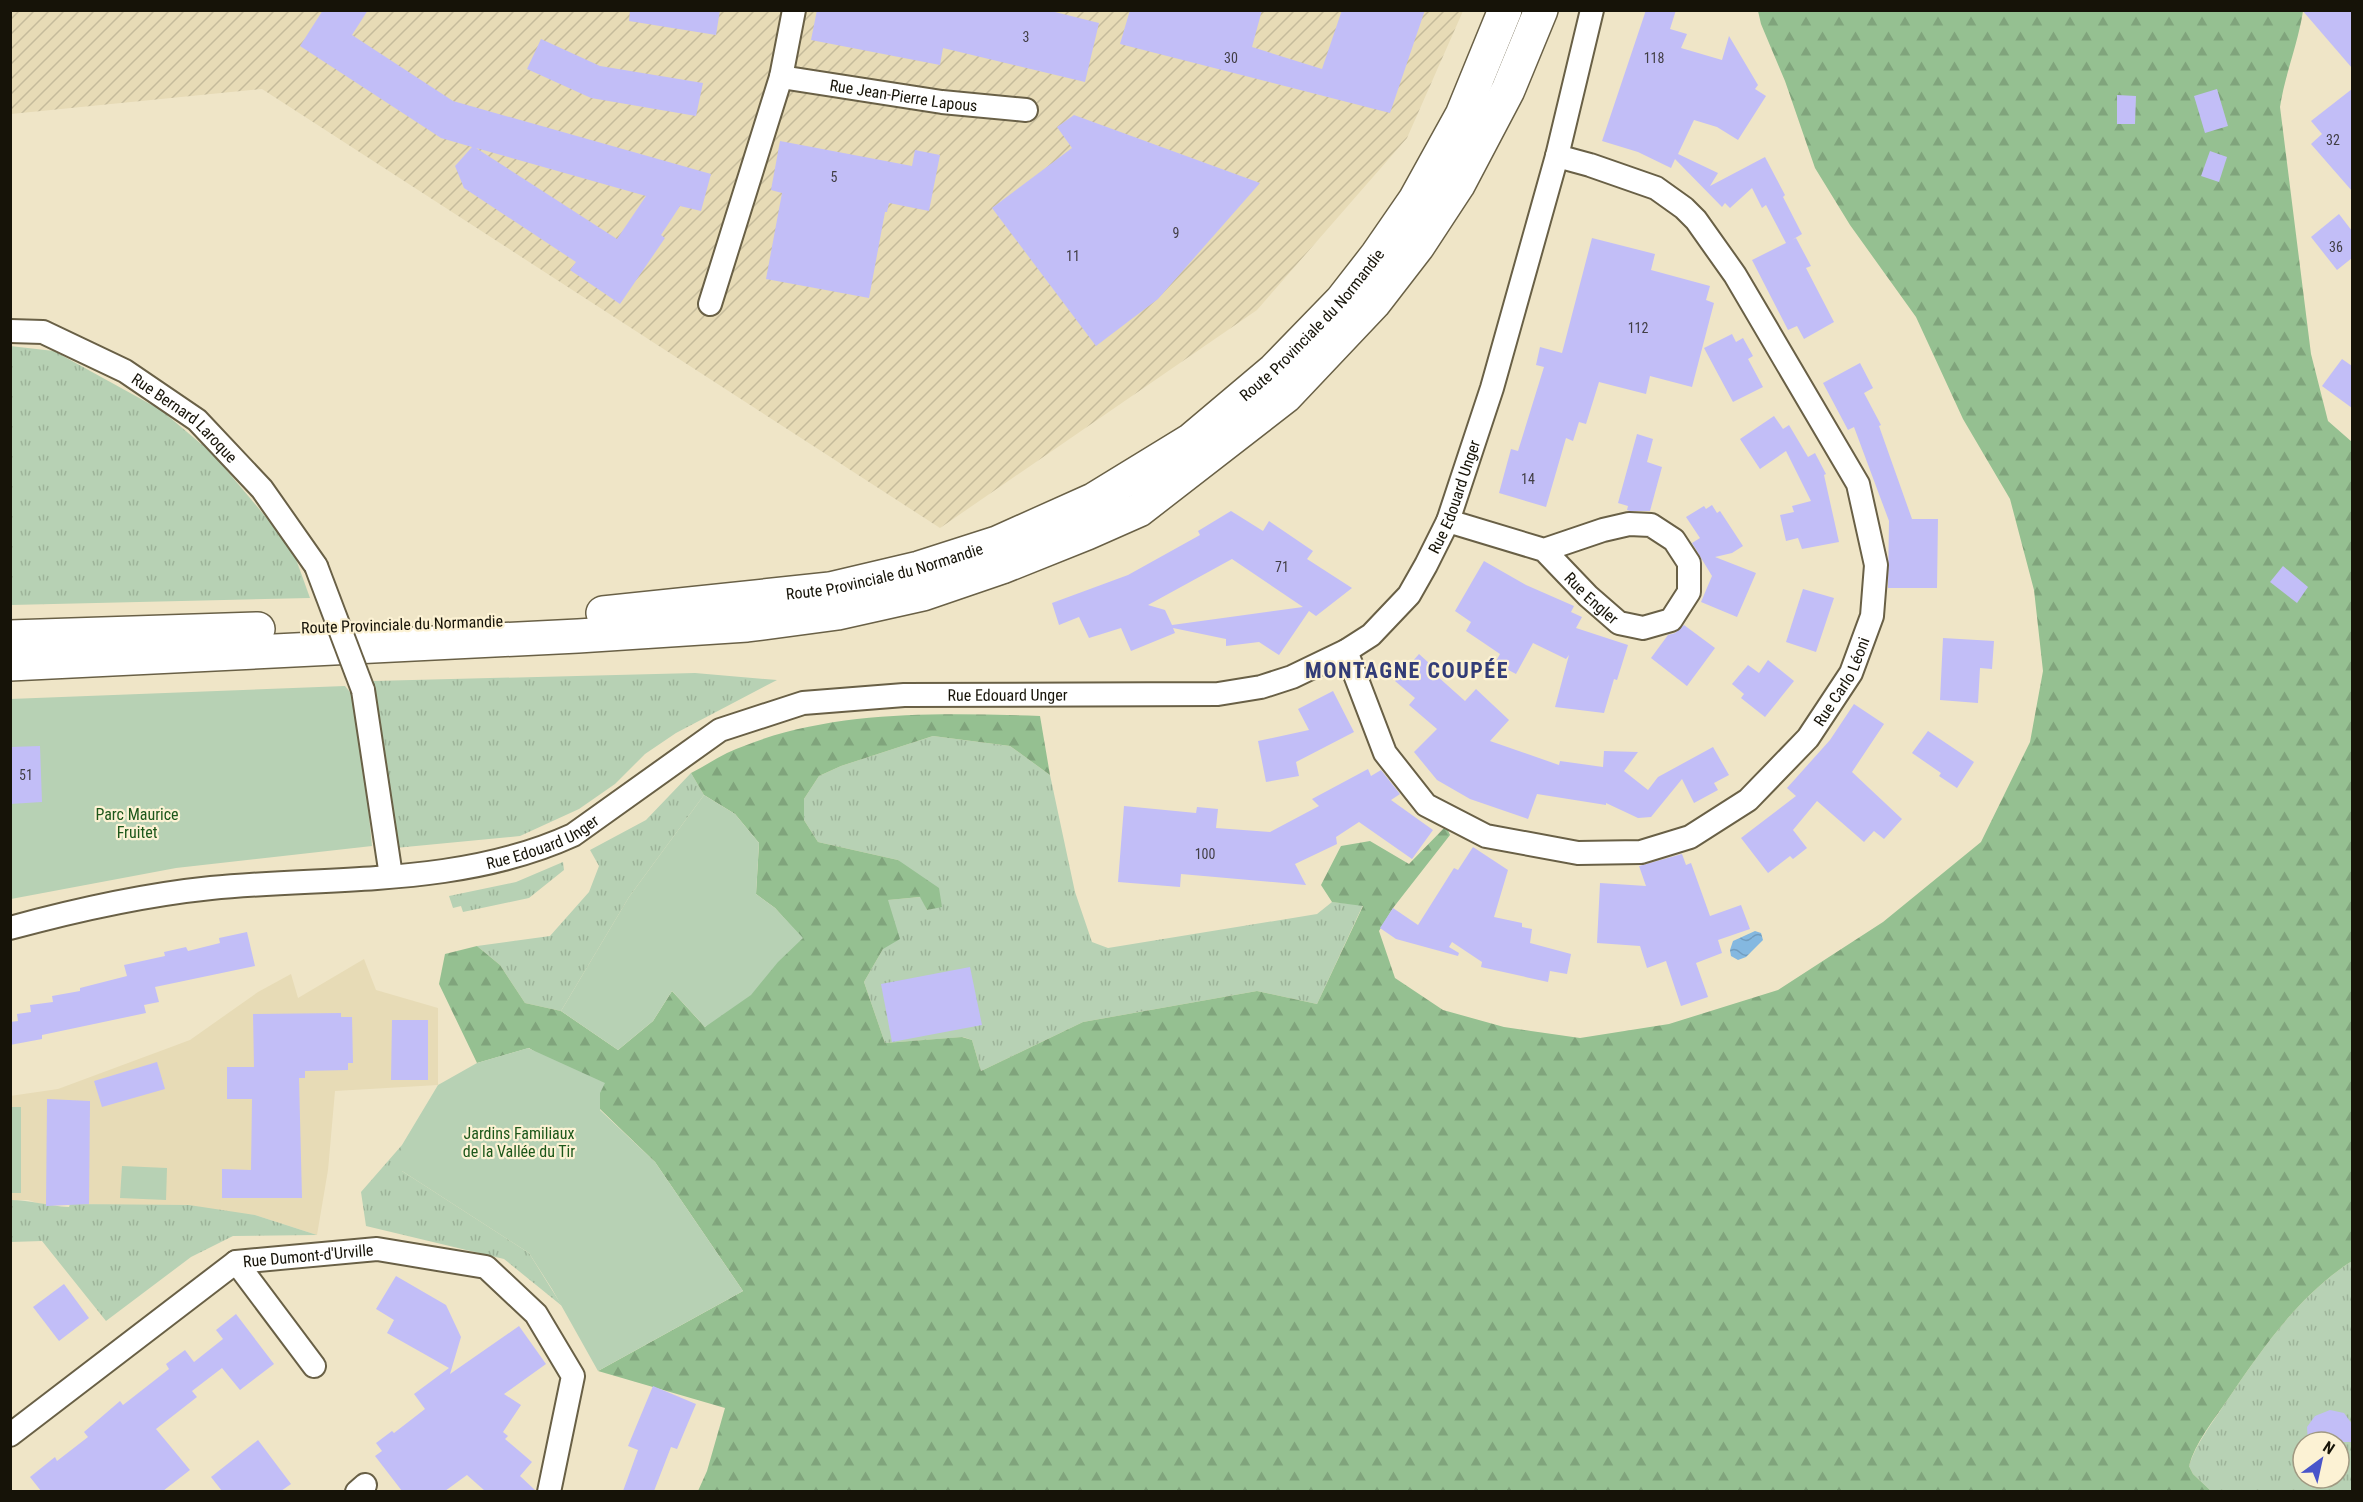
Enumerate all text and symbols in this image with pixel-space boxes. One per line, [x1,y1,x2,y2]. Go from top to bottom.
house number: 3 [1023,29,1029,45]
house number: 30 [1224,50,1238,66]
house number: 118 [1644,50,1664,66]
street label: Rue Jean-Pierre Lapous [828,76,978,115]
house number: 32 [2326,132,2340,148]
house number: 5 [831,169,838,185]
house number: 9 [1173,225,1179,241]
house number: 36 [2329,239,2343,255]
street label: Route Provinciale du Normandie [1236,246,1388,405]
house number: 11 [1066,248,1080,264]
house number: 112 [1628,320,1648,336]
street label: Rue Bernard Laroque [128,369,241,467]
street label: Rue Edouard Unger [1424,437,1484,557]
house number: 14 [1521,471,1535,487]
street label: Route Provinciale du Normandie [785,539,985,604]
house number: 71 [1275,559,1289,575]
street label: Rue Engler [1560,568,1622,628]
street label: Route Provinciale du Normandie [301,611,503,638]
street label: Rue Carlo Léoni [1810,635,1873,730]
district label: MONTAGNE COUPÉE [1305,658,1509,683]
street label: Rue Edouard Unger [948,685,1068,705]
house number: 51 [19,767,33,783]
park label: Parc Maurice Fruitet [95,805,179,842]
street label: Rue Edouard Unger [484,811,602,873]
house number: 100 [1195,846,1215,862]
park label: Jardins Familiaux de la Vallée du Tir [463,1124,575,1161]
street label: Rue Dumont-d'Urville [242,1240,374,1271]
north arrow [2291,1430,2351,1490]
text: N [2320,1437,2338,1458]

